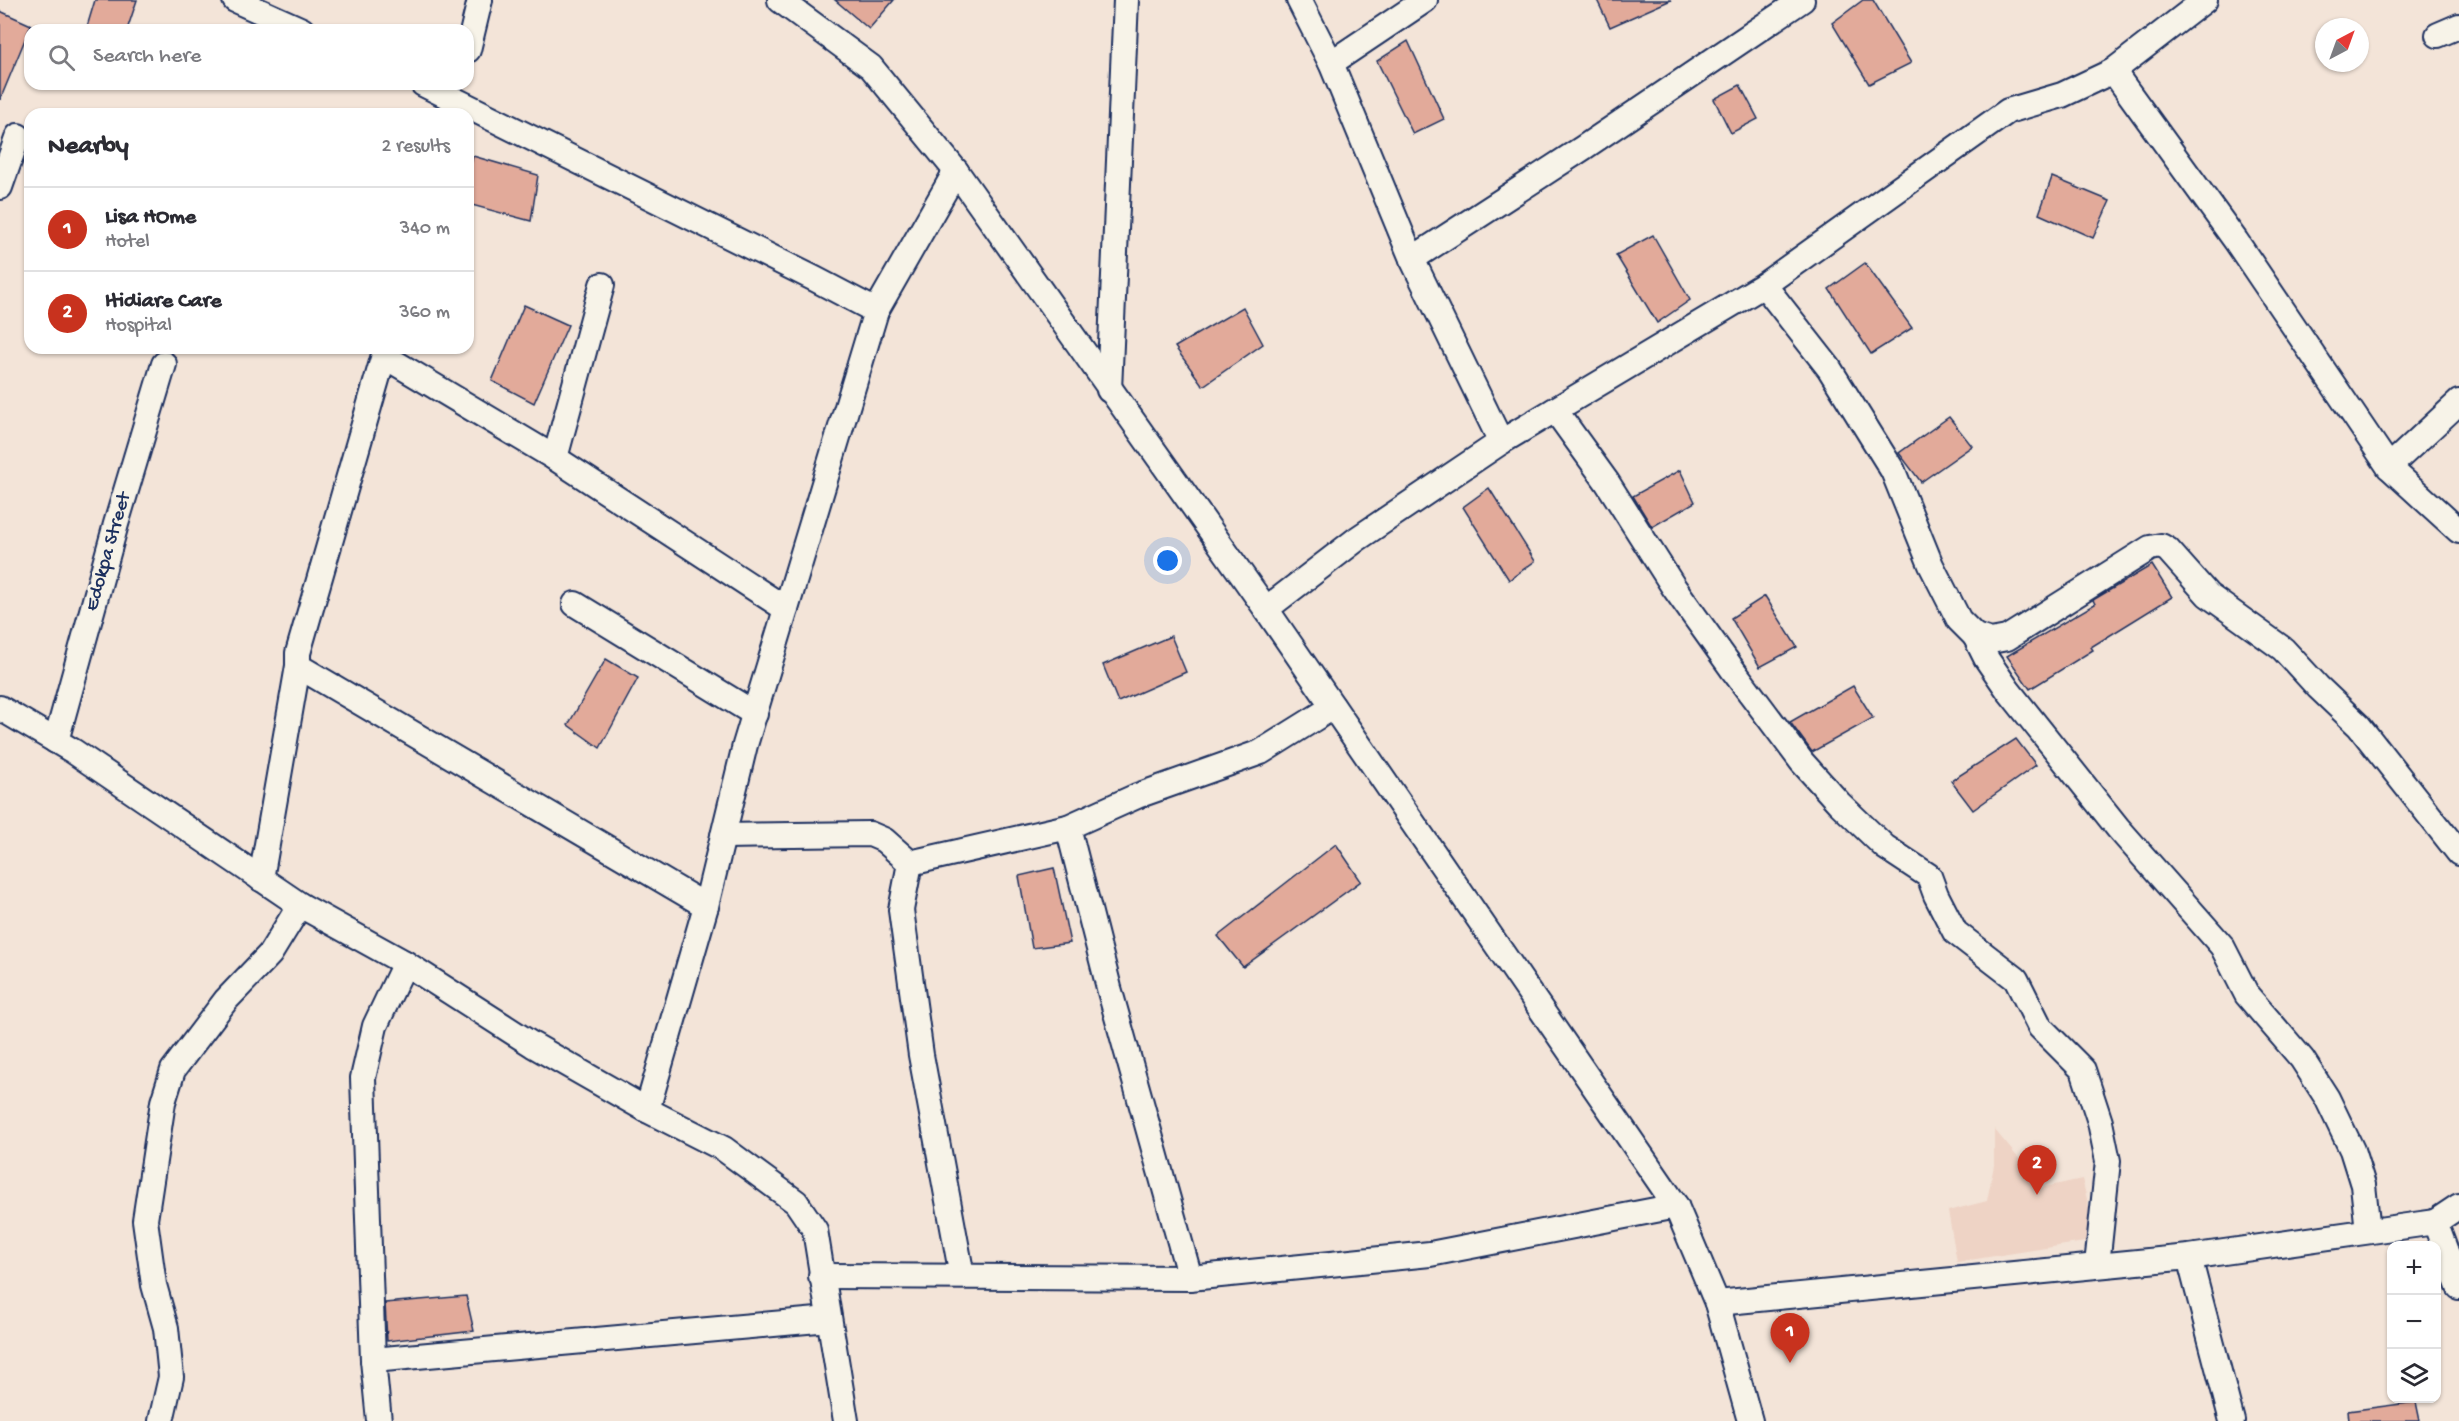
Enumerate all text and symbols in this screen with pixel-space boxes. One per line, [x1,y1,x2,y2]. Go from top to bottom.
north arrow [2315,18,2369,72]
search box [24,24,474,90]
icon: search [45,41,78,74]
text: Search here [93,44,201,70]
text: Nearby [48,132,129,163]
text: 2 results [381,136,450,159]
text: Lisa HOme [105,205,196,231]
text: 1 [63,218,72,241]
text: 340 m [400,218,450,241]
text: Hotel [105,231,150,254]
text: Itidiare Care [105,289,222,315]
text: 2 [63,302,72,325]
text: 360 m [399,302,450,325]
text: Hospital [105,315,172,338]
street label: Edokpa Street [81,488,137,614]
your location [1153,546,1182,575]
pin: 2 [2018,1146,2056,1195]
map controls [2387,1241,2441,1403]
button: + [2387,1241,2441,1295]
button: − [2387,1295,2441,1349]
pin: 1 [1770,1314,1810,1363]
button: layers [2387,1349,2441,1403]

